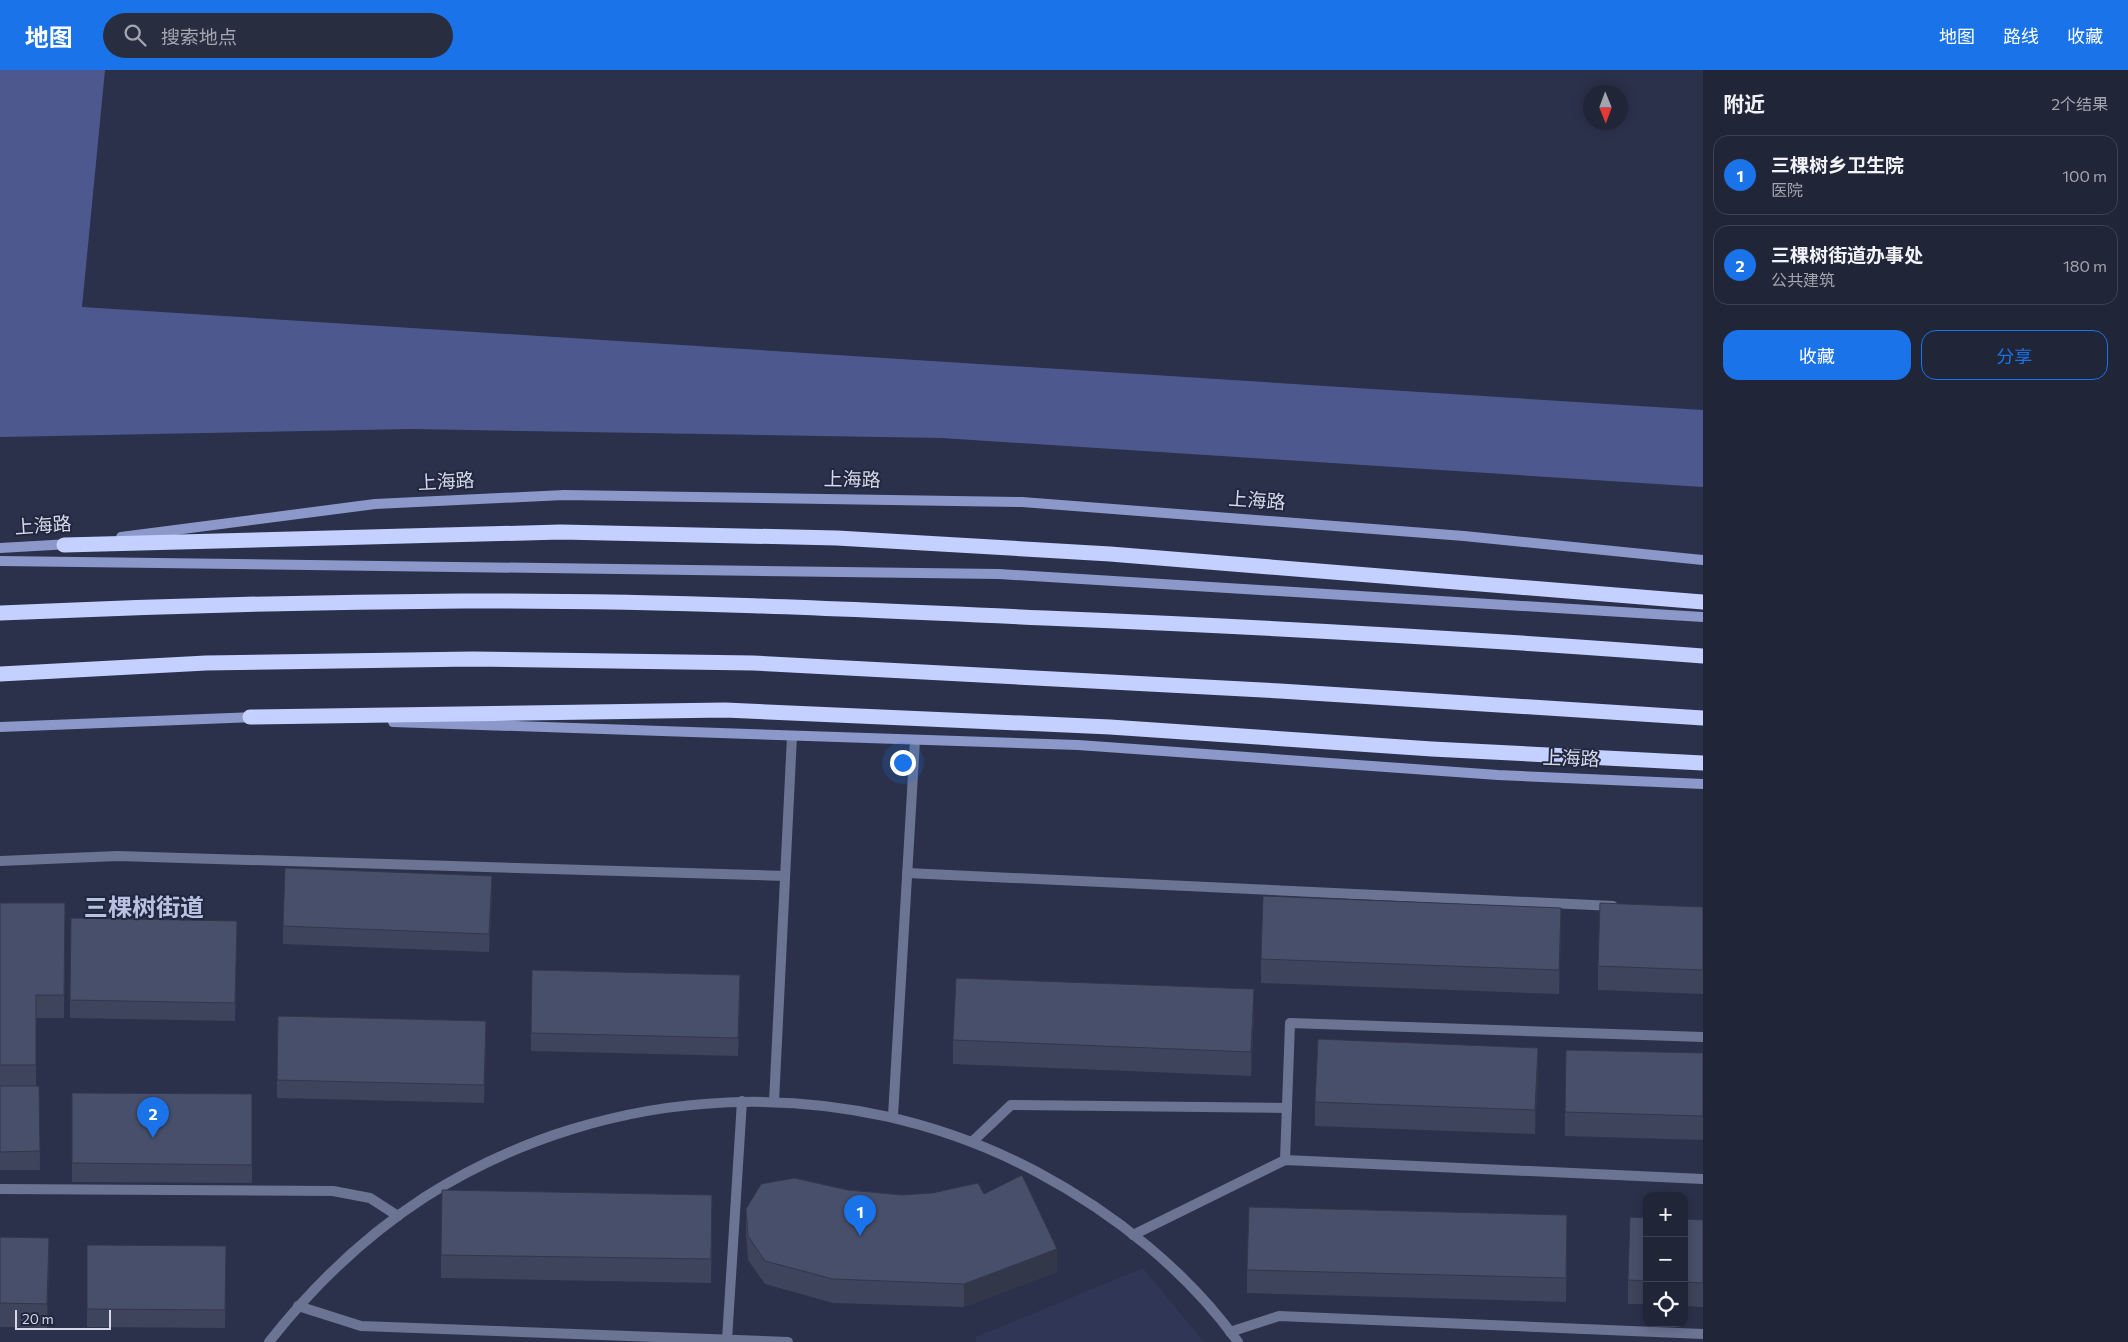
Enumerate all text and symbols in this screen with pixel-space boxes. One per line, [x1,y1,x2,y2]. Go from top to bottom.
search box [103,13,453,58]
icon: search [121,21,149,49]
text: 地图 [25,22,73,51]
text: 搜索地点 [161,25,237,48]
text: 地图 [1939,25,1975,47]
text: 路线 [2003,25,2039,47]
text: 收藏 [2067,25,2103,47]
north arrow [1583,85,1628,130]
text: 附近 [1723,91,1765,116]
text: 2个结果 [2051,94,2108,113]
text: 三棵树乡卫生院 [1771,153,1904,176]
text: 1 [1736,166,1744,185]
text: 100 m [2062,166,2107,185]
text: 医院 [1771,180,1803,199]
text: 三棵树街道办事处 [1771,243,1923,266]
text: 2 [1735,256,1745,275]
text: 180 m [2063,256,2107,275]
text: 公共建筑 [1771,270,1835,289]
button: 收藏 [1723,330,1911,380]
button: 分享 [1921,330,2108,380]
street label: 上海路 [823,467,881,490]
street label: 上海路 [417,468,475,493]
street label: 上海路 [1228,486,1286,513]
street label: 上海路 [14,511,72,538]
street label: 上海路 [1542,745,1600,770]
your location [890,750,916,776]
district label: 三棵树街道 [84,892,204,921]
pin: 2 [137,1097,169,1138]
map controls [1643,1192,1688,1327]
button: + [1643,1192,1688,1237]
pin: 1 [844,1195,876,1236]
button: − [1643,1237,1688,1282]
button: locate [1643,1282,1688,1327]
scale bar [15,1307,111,1330]
text: 20 m [22,1310,54,1327]

